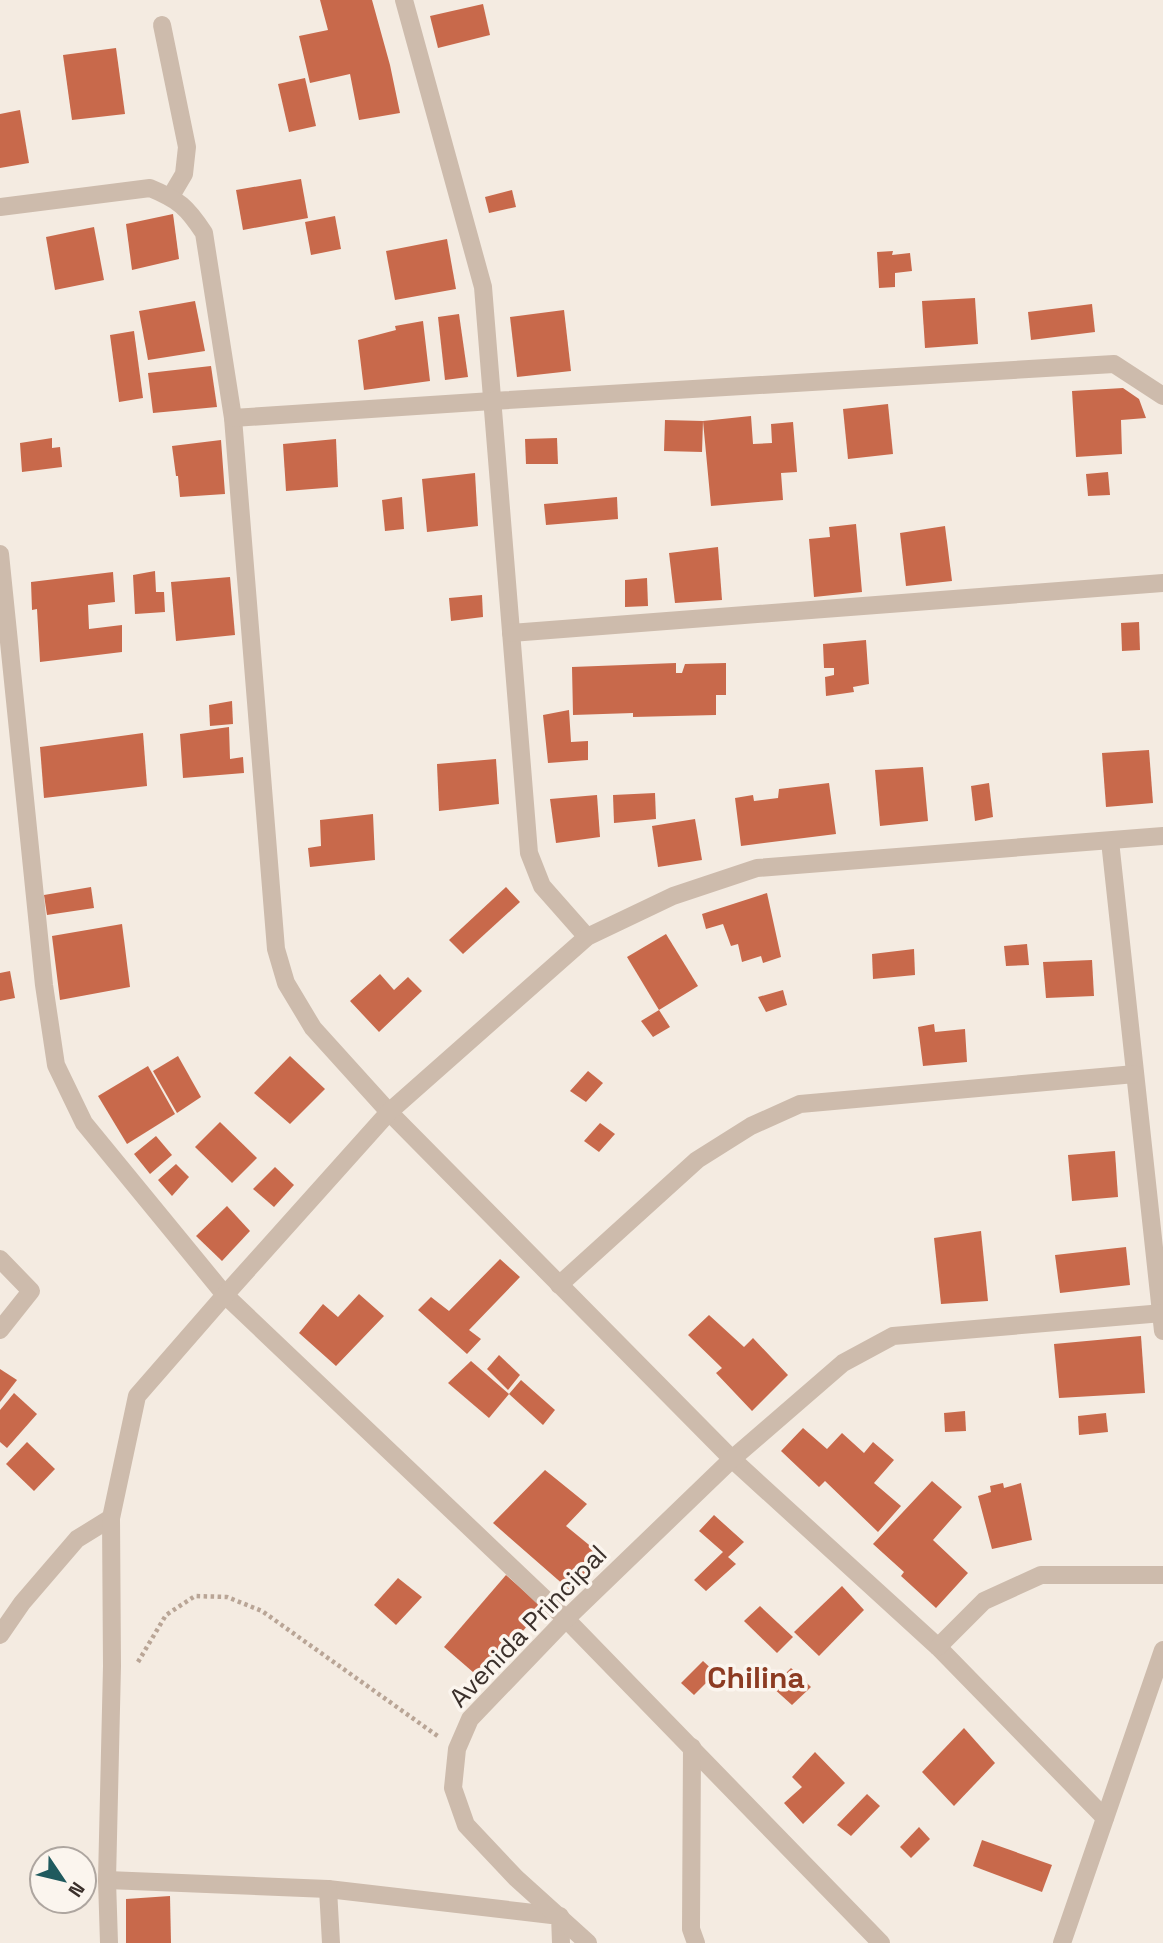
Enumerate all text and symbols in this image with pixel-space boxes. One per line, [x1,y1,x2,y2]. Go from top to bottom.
street label: Avenida Principal [442,1538,614,1714]
district label: Chilina [707,1658,805,1697]
north arrow [28,1845,98,1915]
text: N [63,1877,90,1902]

